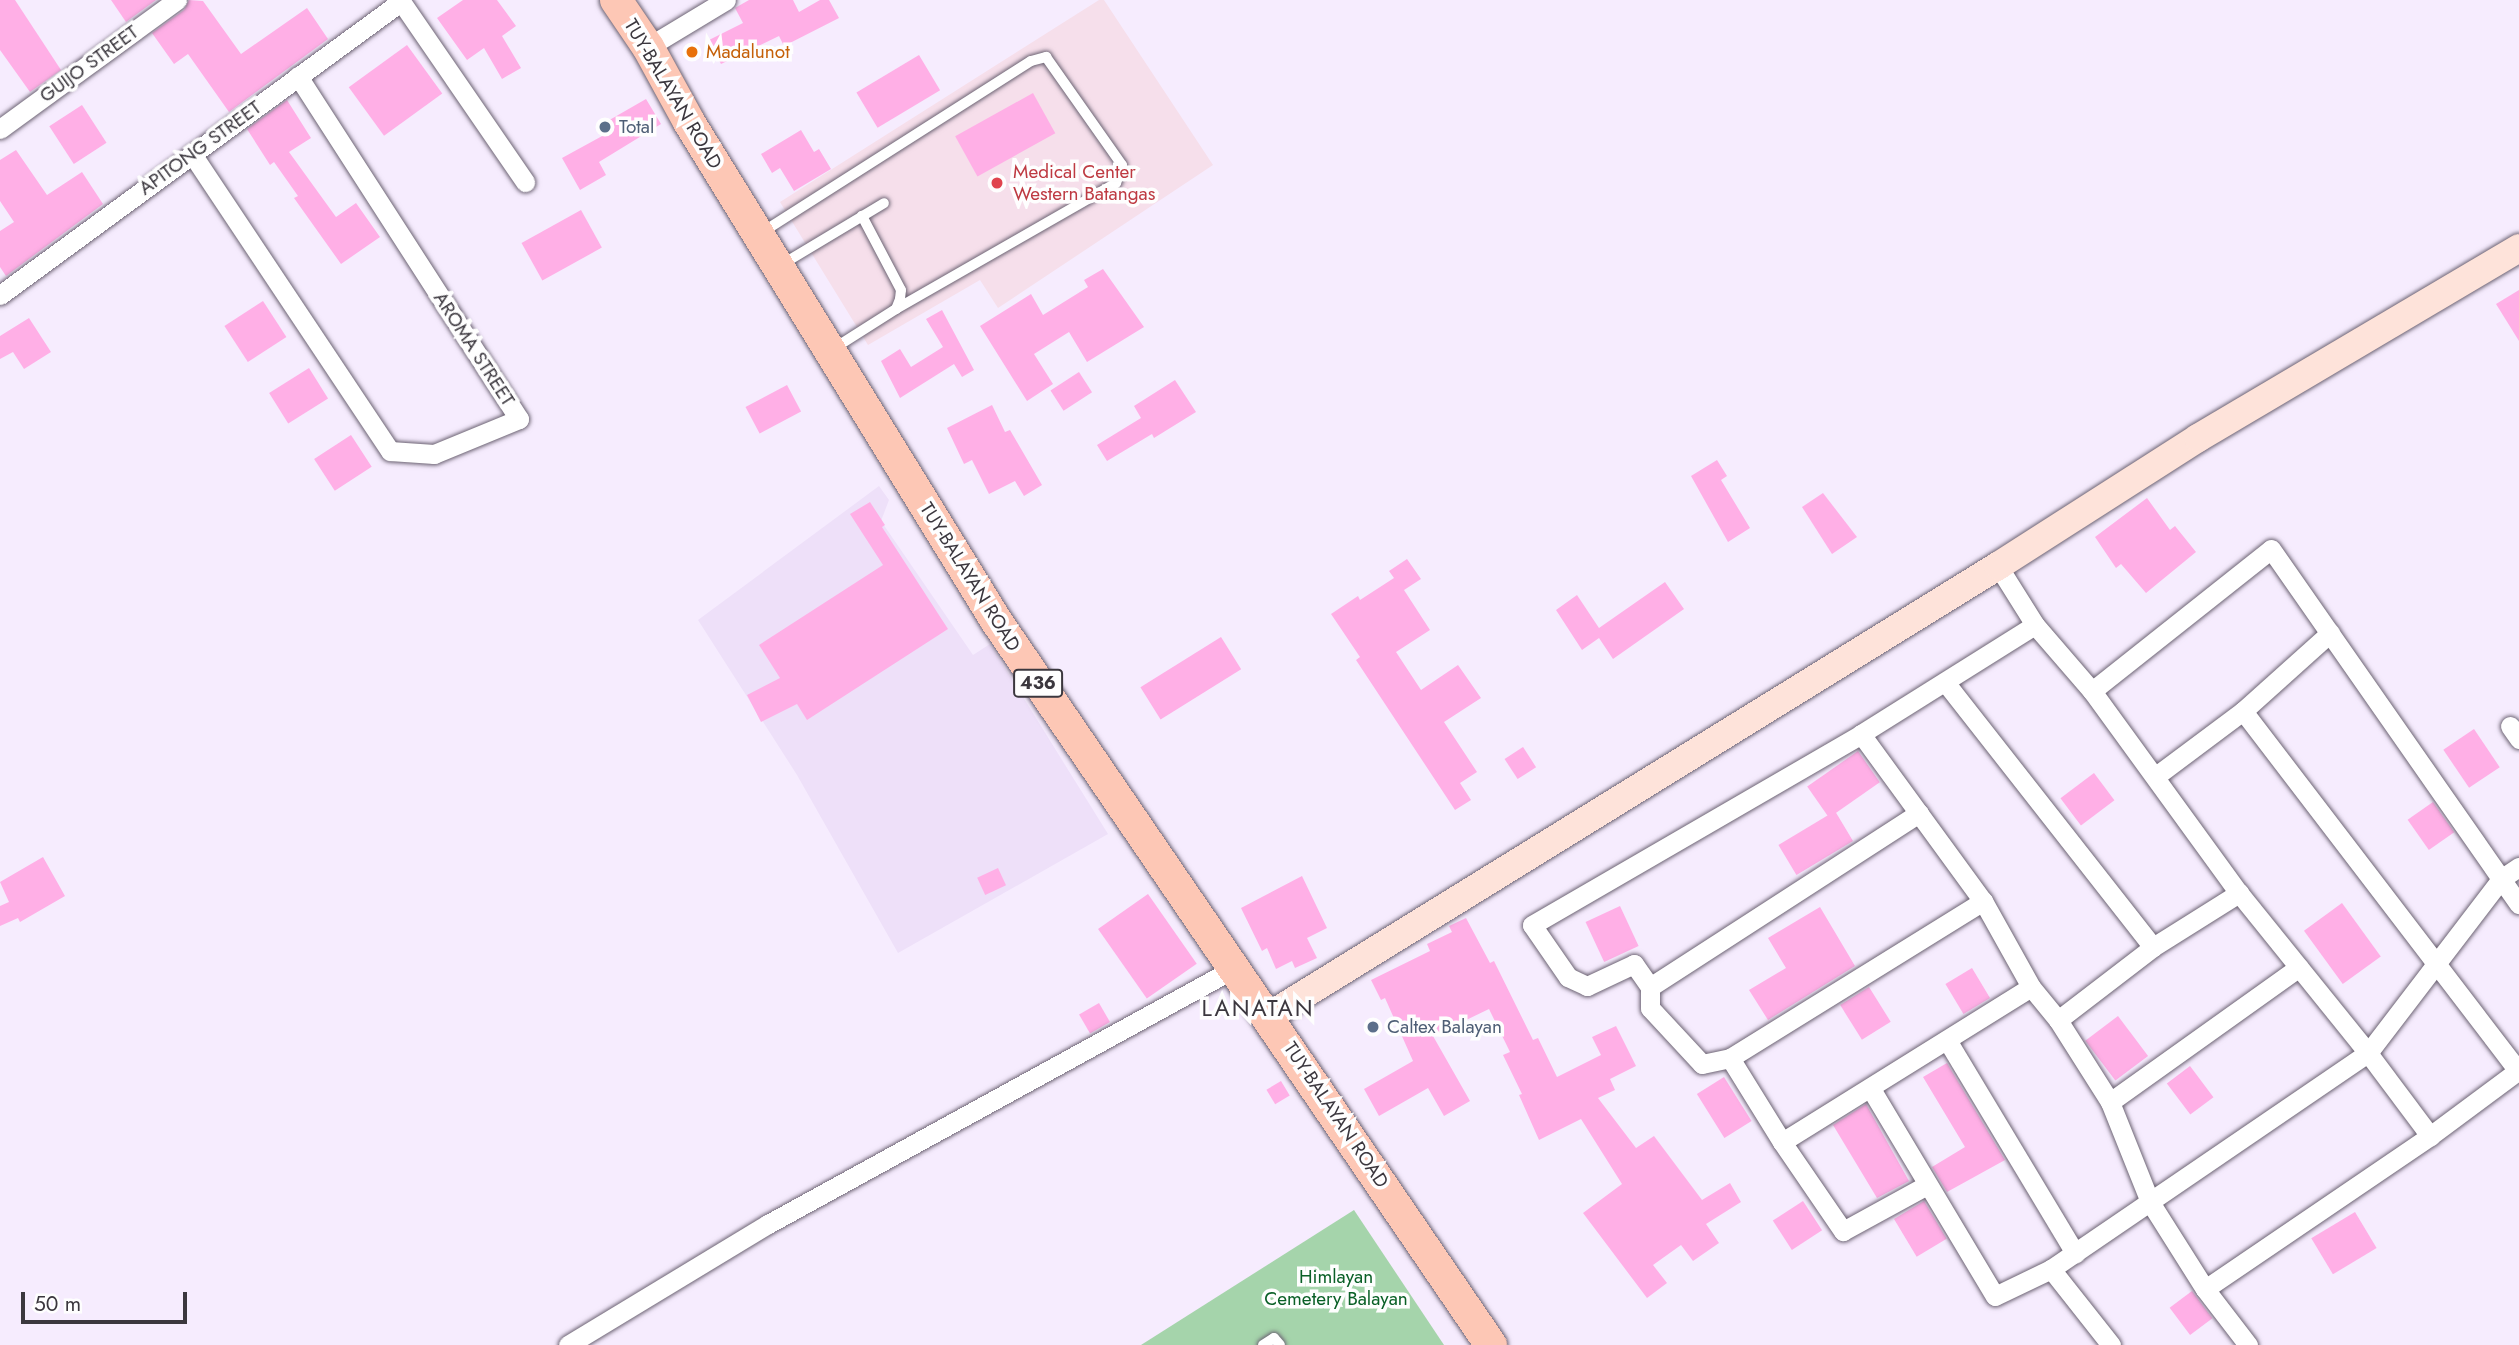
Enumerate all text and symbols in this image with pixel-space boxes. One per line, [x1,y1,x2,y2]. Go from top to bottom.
street label: TUY-BALAYAN ROAD [619,15,727,173]
street label: GUIJO STREET [35,21,143,107]
place label: Madalunot [706,41,790,63]
marker: Madalunot [684,44,700,60]
street label: APITONG STREET [135,96,265,200]
place label: Total [619,116,654,138]
marker: Total [597,119,613,135]
place label: Medical Center Western Batangas [1013,161,1155,205]
marker: Medical Center Western Batangas [987,173,1007,193]
street label: AROMA STREET [429,288,519,410]
street label: TUY-BALAYAN ROAD [915,499,1025,655]
road number: 436 [1012,668,1064,698]
district label: LANATAN [1202,994,1314,1022]
place label: Caltex Balayan [1387,1016,1502,1038]
marker: Caltex Balayan [1365,1019,1381,1035]
street label: TUY-BALAYAN ROAD [1279,1038,1393,1192]
park label: Himlayan Cemetery Balayan [1264,1266,1408,1310]
scale bar [24,1278,191,1322]
text: 50 m [34,1289,81,1319]

